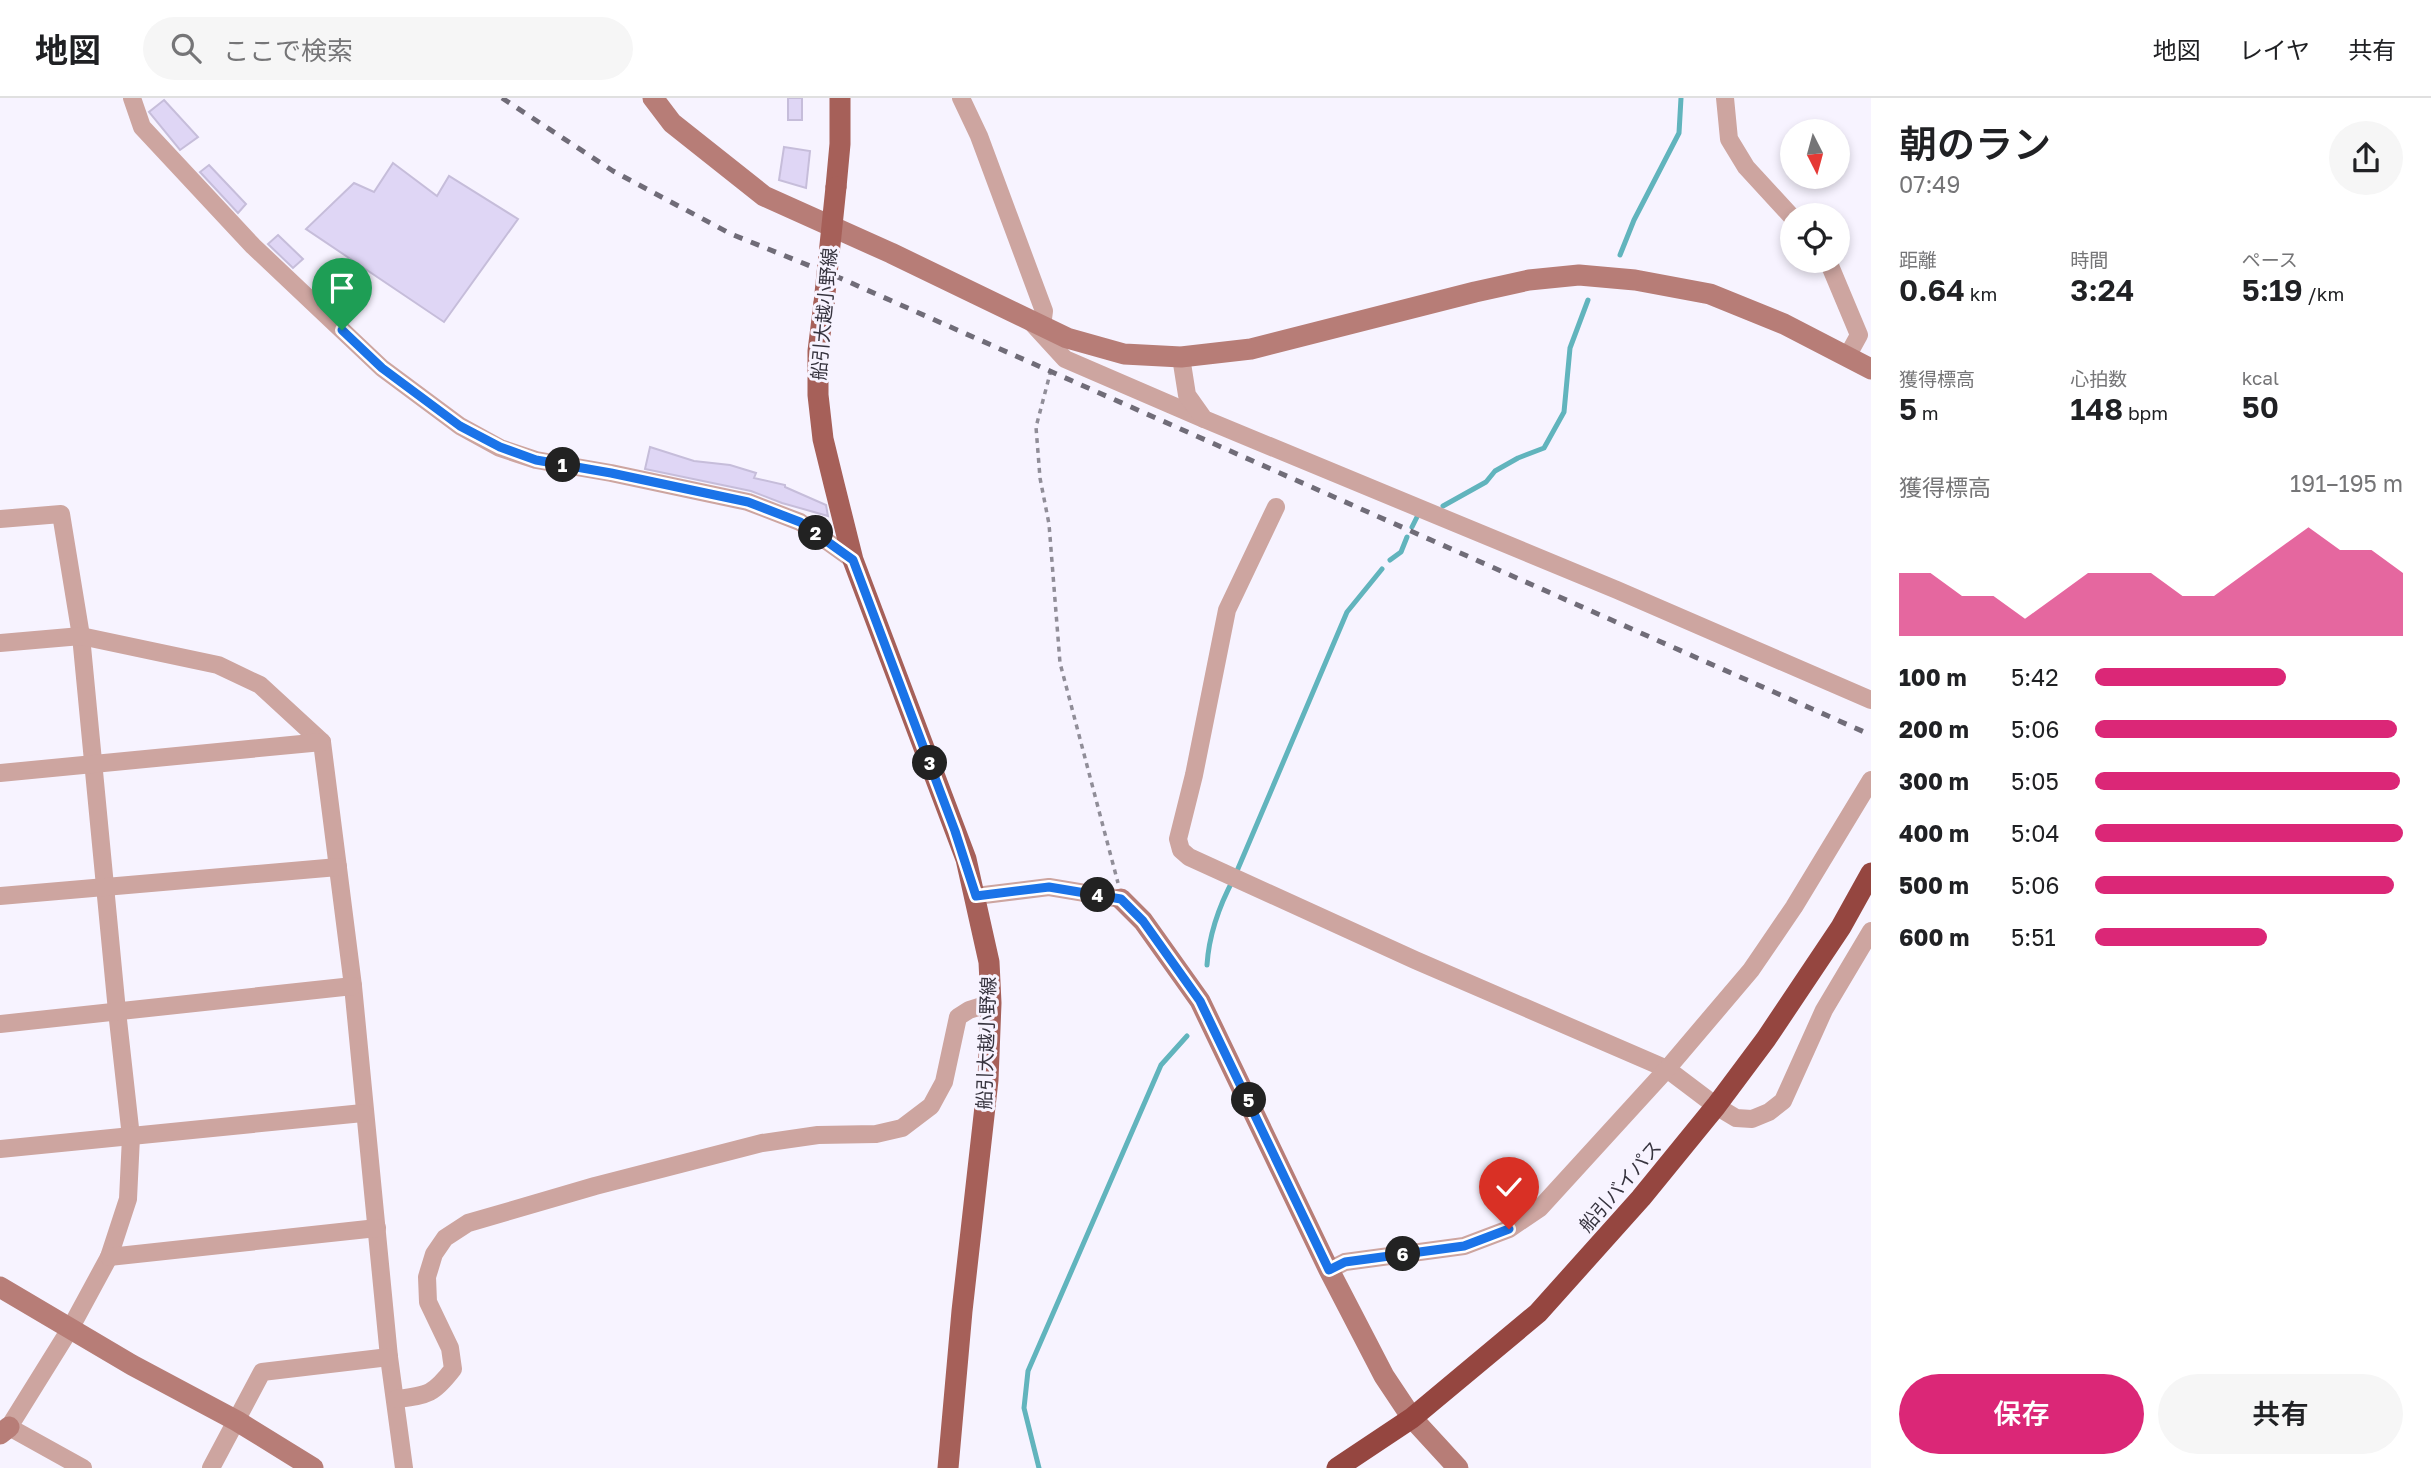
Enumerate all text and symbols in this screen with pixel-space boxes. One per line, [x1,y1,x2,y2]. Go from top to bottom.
search box [143,17,633,80]
icon: search [167,29,205,67]
text: 地図 [35,30,101,69]
text: ここで検索 [223,35,353,66]
text: 地図 [2153,35,2201,64]
text: レイヤ [2239,35,2310,64]
text: 共有 [2348,35,2396,64]
north arrow [1780,119,1850,189]
map controls [1780,119,1850,273]
text: 朝のラン [1899,121,2051,166]
button: share [2329,121,2403,195]
text: 07:49 [1899,170,1960,198]
button: locate [1780,203,1850,273]
street label: 船引大越小野線 [806,247,841,381]
text: 距離 [1899,248,1937,271]
text: 時間 [2070,248,2108,271]
text: ペース [2242,248,2298,271]
pin [312,258,372,330]
icon: arrive [323,269,361,307]
text: 0.64 [1899,272,1965,308]
text: 3:24 [2070,272,2135,308]
text: 5:19 [2242,272,2303,308]
text: km [1965,282,1997,305]
text: /km [2303,282,2344,305]
text: kcal [2242,366,2279,389]
text: 獲得標高 [1899,367,1975,390]
text: 心拍数 [2070,367,2127,390]
text: 50 [2242,389,2279,425]
text: 5 [1899,391,1917,427]
text: 148 [2070,391,2123,427]
text: m [1917,401,1939,424]
text: bpm [2123,401,2168,424]
pin: 1 [546,448,580,482]
text: 1 [558,453,567,476]
text: 191–195 m [2290,469,2403,497]
text: 獲得標高 [1899,473,1991,501]
pin: 2 [798,516,834,550]
text: 2 [810,521,821,544]
text: 100 m [1899,663,1967,691]
text: 5:42 [2011,663,2059,691]
text: 200 m [1899,715,1969,743]
text: 5:06 [2011,715,2059,743]
pin: 3 [912,746,948,780]
text: 3 [924,751,935,774]
text: 300 m [1899,767,1969,795]
text: 5:05 [2011,767,2059,795]
text: 400 m [1899,819,1969,847]
text: 5:04 [2011,819,2060,847]
text: 500 m [1899,871,1969,899]
text: 5:06 [2011,871,2059,899]
pin: 4 [1080,878,1116,912]
text: 4 [1092,883,1103,906]
text: 600 m [1899,923,1969,951]
text: 5:51 [2011,923,2056,951]
street label: 船引大越小野線 [972,976,999,1110]
pin: 5 [1232,1082,1266,1118]
text: 5 [1243,1088,1254,1111]
street label: 船引バイパス [1574,1135,1666,1236]
pin [1479,1157,1539,1229]
icon: check [1490,1168,1528,1206]
pin: 6 [1386,1236,1420,1272]
text: 6 [1396,1242,1409,1265]
button: 保存 [1899,1374,2144,1454]
button: 共有 [2158,1374,2403,1454]

